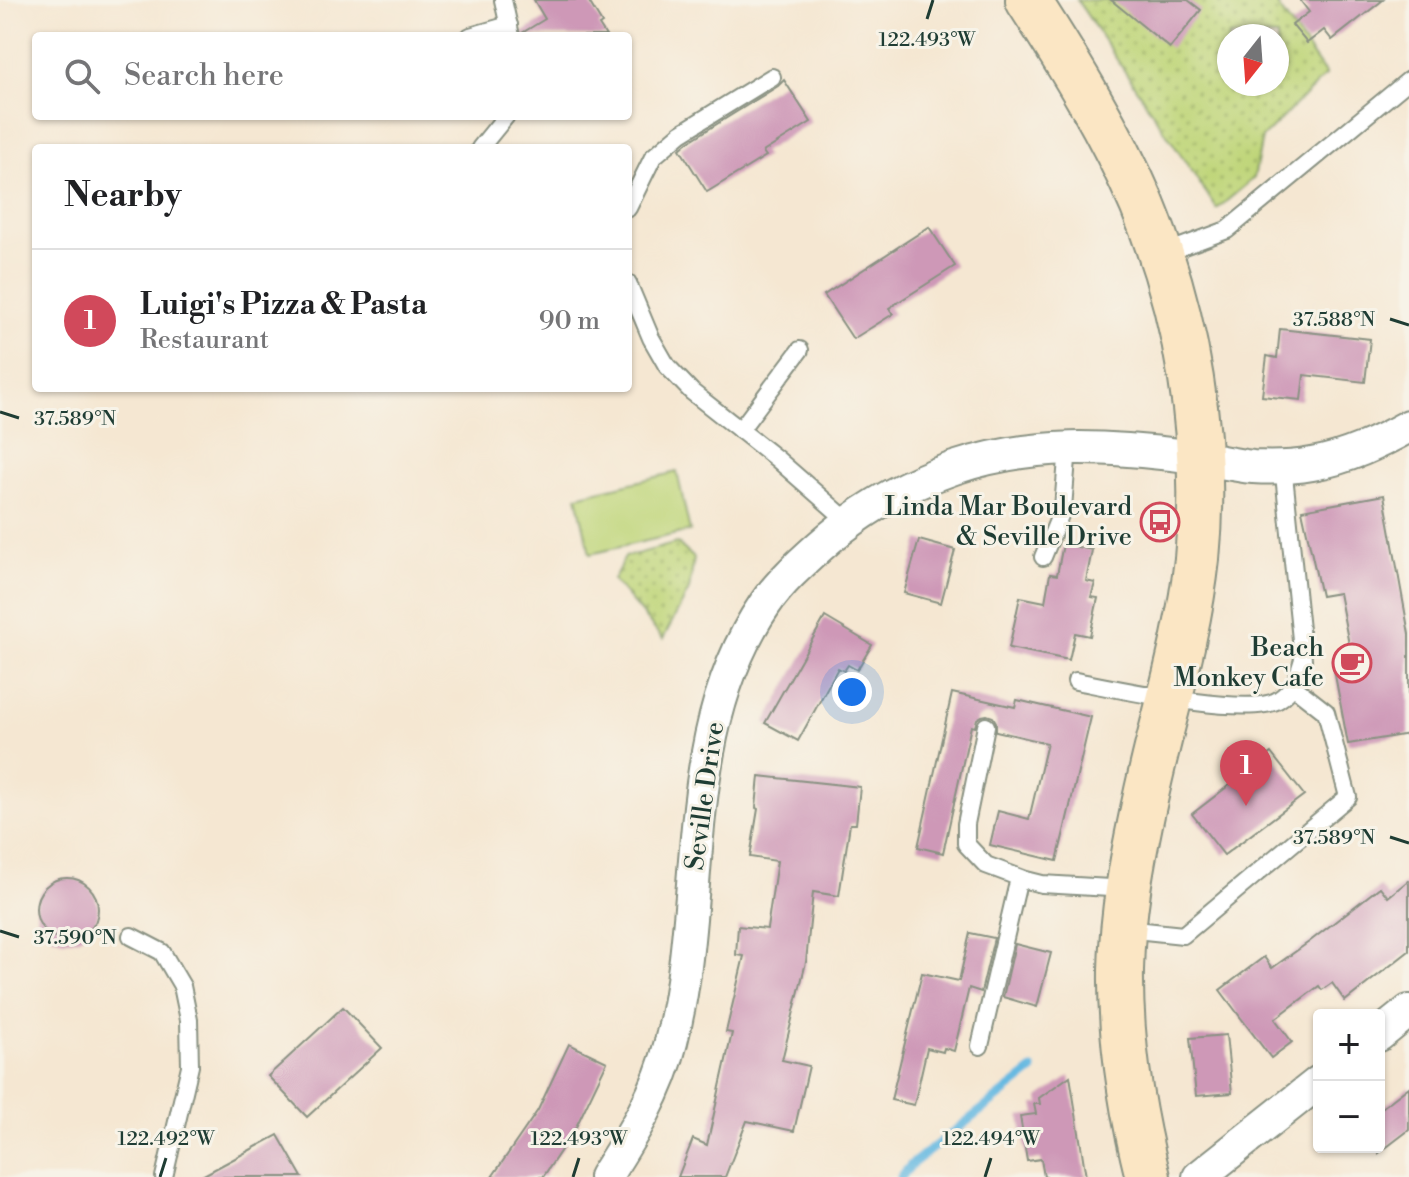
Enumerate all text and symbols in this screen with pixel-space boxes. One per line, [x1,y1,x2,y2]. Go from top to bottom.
north arrow [1217,24,1289,96]
text: 122.493°W [879,28,976,53]
search box [32,32,632,120]
icon: search [60,54,104,98]
text: Search here [124,57,284,95]
text: Nearby [64,175,182,217]
text: Luigi's Pizza & Pasta [140,286,427,324]
text: 1 [84,305,96,337]
text: 90 m [539,305,600,337]
text: 37.588°N [1293,308,1375,333]
text: Restaurant [140,324,269,356]
text: 37.589°N [34,407,116,432]
place label: Linda Mar Boulevard & Seville Drive [884,491,1132,553]
bus stop icon: Linda Mar Boulevard & Seville Drive [1139,501,1181,543]
place label: Beach Monkey Cafe [1173,632,1324,694]
cafe icon: Beach Monkey Cafe [1331,642,1373,684]
your location [832,672,872,712]
street label: Seville Drive [679,720,731,872]
pin: 1 [1220,740,1272,806]
text: 37.589°N [1293,826,1375,851]
text: 37.590°N [33,926,117,951]
map controls [1313,1009,1385,1153]
button: + [1313,1009,1385,1081]
button: − [1313,1081,1385,1153]
text: 122.492°W [117,1127,215,1152]
text: 122.493°W [531,1127,628,1152]
text: 122.494°W [942,1127,1041,1152]

